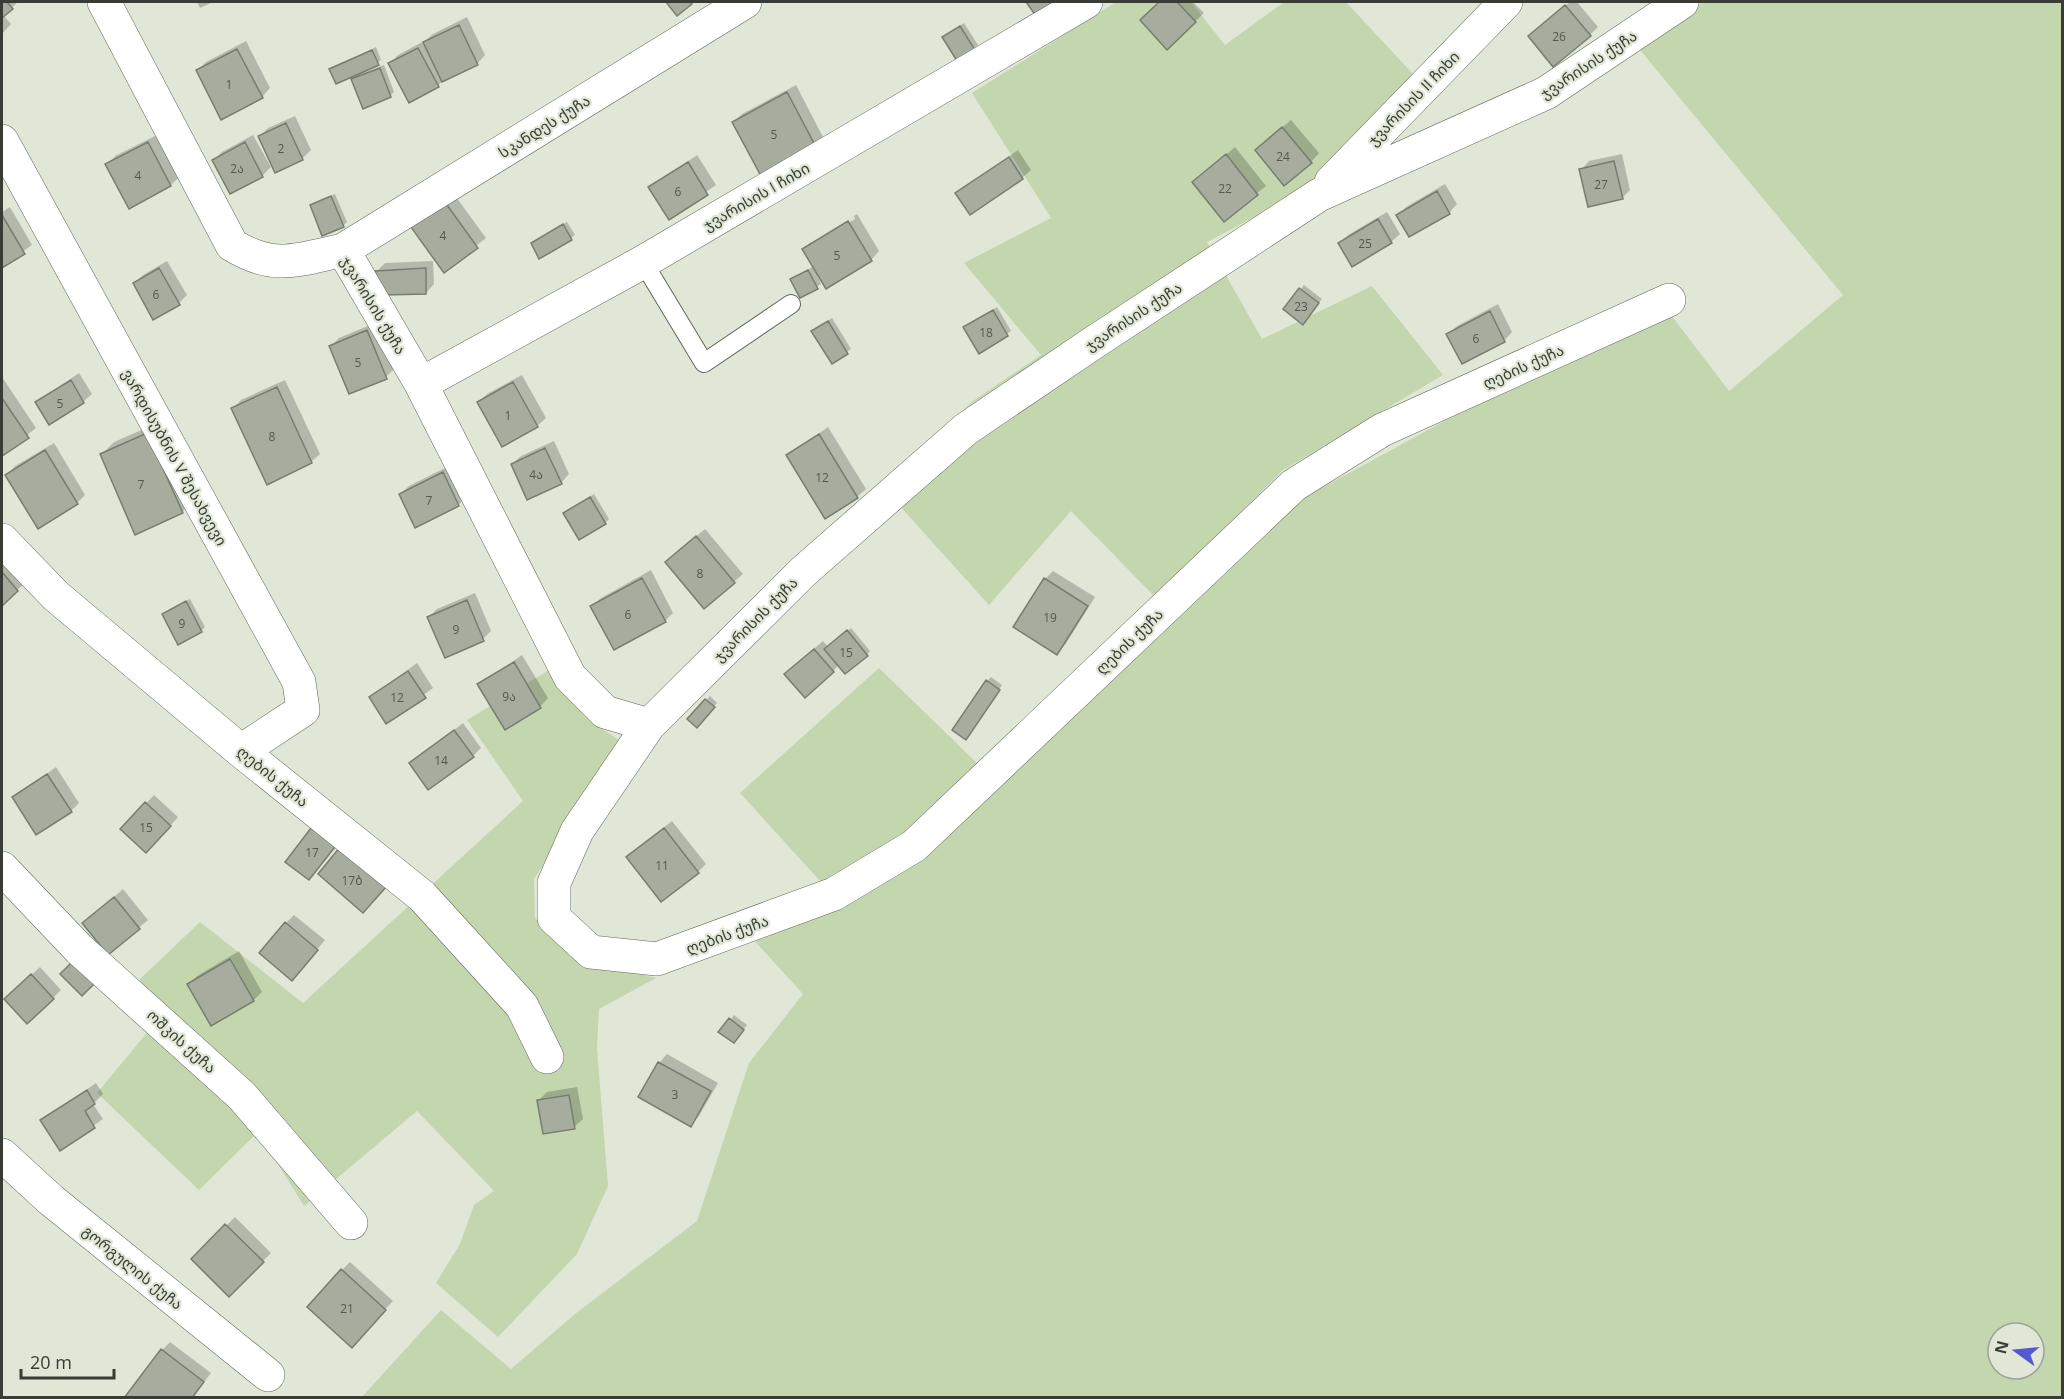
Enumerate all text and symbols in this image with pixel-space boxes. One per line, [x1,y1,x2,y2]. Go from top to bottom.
street label: ჯვარისის ქუჩა [1536,25,1640,103]
house number: 26 [1552,28,1566,45]
street label: ჯვარისის II ჩიხი [1363,46,1463,150]
house number: 1 [226,76,232,93]
street label: სკანდეს ქუჩა [494,90,594,162]
house number: 5 [771,126,778,143]
house number: 2 [278,140,285,157]
house number: 24 [1276,148,1290,165]
street label: ჯვარისის I ჩიხი [699,157,813,235]
house number: 2ა [230,160,244,177]
house number: 4 [135,167,142,184]
house number: 27 [1594,176,1608,193]
house number: 22 [1218,180,1232,197]
house number: 6 [675,183,682,200]
house number: 4 [440,227,447,244]
house number: 25 [1358,235,1372,252]
house number: 5 [834,247,841,264]
street label: ჯვარისის ქუჩა [337,252,411,358]
street label: ჯვარისის ქუჩა [1081,277,1185,355]
house number: 6 [153,286,160,303]
house number: 23 [1294,298,1308,315]
house number: 18 [979,324,993,341]
house number: 6 [1473,330,1480,347]
street label: ღების ქუჩა [1479,339,1567,393]
house number: 5 [355,354,362,371]
street label: ვარდისუბნის V შესახვევი [118,365,232,549]
house number: 5 [57,395,64,412]
house number: 1 [505,407,511,424]
house number: 8 [269,428,276,445]
house number: 4ა [529,466,543,483]
house number: 12 [815,469,829,486]
house number: 7 [138,476,145,493]
house number: 7 [426,492,433,509]
house number: 8 [697,565,704,582]
street label: ჯვარისის ქუჩა [708,572,802,666]
street label: ღების ქუჩა [1091,604,1167,678]
house number: 6 [625,606,632,623]
house number: 19 [1043,609,1057,626]
house number: 9 [179,615,186,632]
house number: 9 [453,621,460,638]
house number: 15 [839,644,853,661]
house number: 9ა [502,688,516,705]
house number: 12 [390,689,404,706]
street label: ღების ქუჩა [233,741,313,811]
house number: 14 [434,752,448,769]
house number: 15 [139,819,153,836]
house number: 17 [305,844,319,861]
house number: 11 [655,857,669,874]
house number: 17ბ [342,872,363,889]
street label: ღების ქუჩა [683,910,771,958]
street label: ოშკის ქუჩა [143,1005,221,1077]
house number: 3 [672,1086,679,1103]
street label: გორგულის ქუჩა [79,1220,187,1314]
house number: 21 [340,1300,354,1317]
north arrow [1986,1321,2046,1381]
text: N [1989,1338,2014,1356]
scale bar [21,1342,114,1380]
text: 20 m [30,1350,72,1374]

